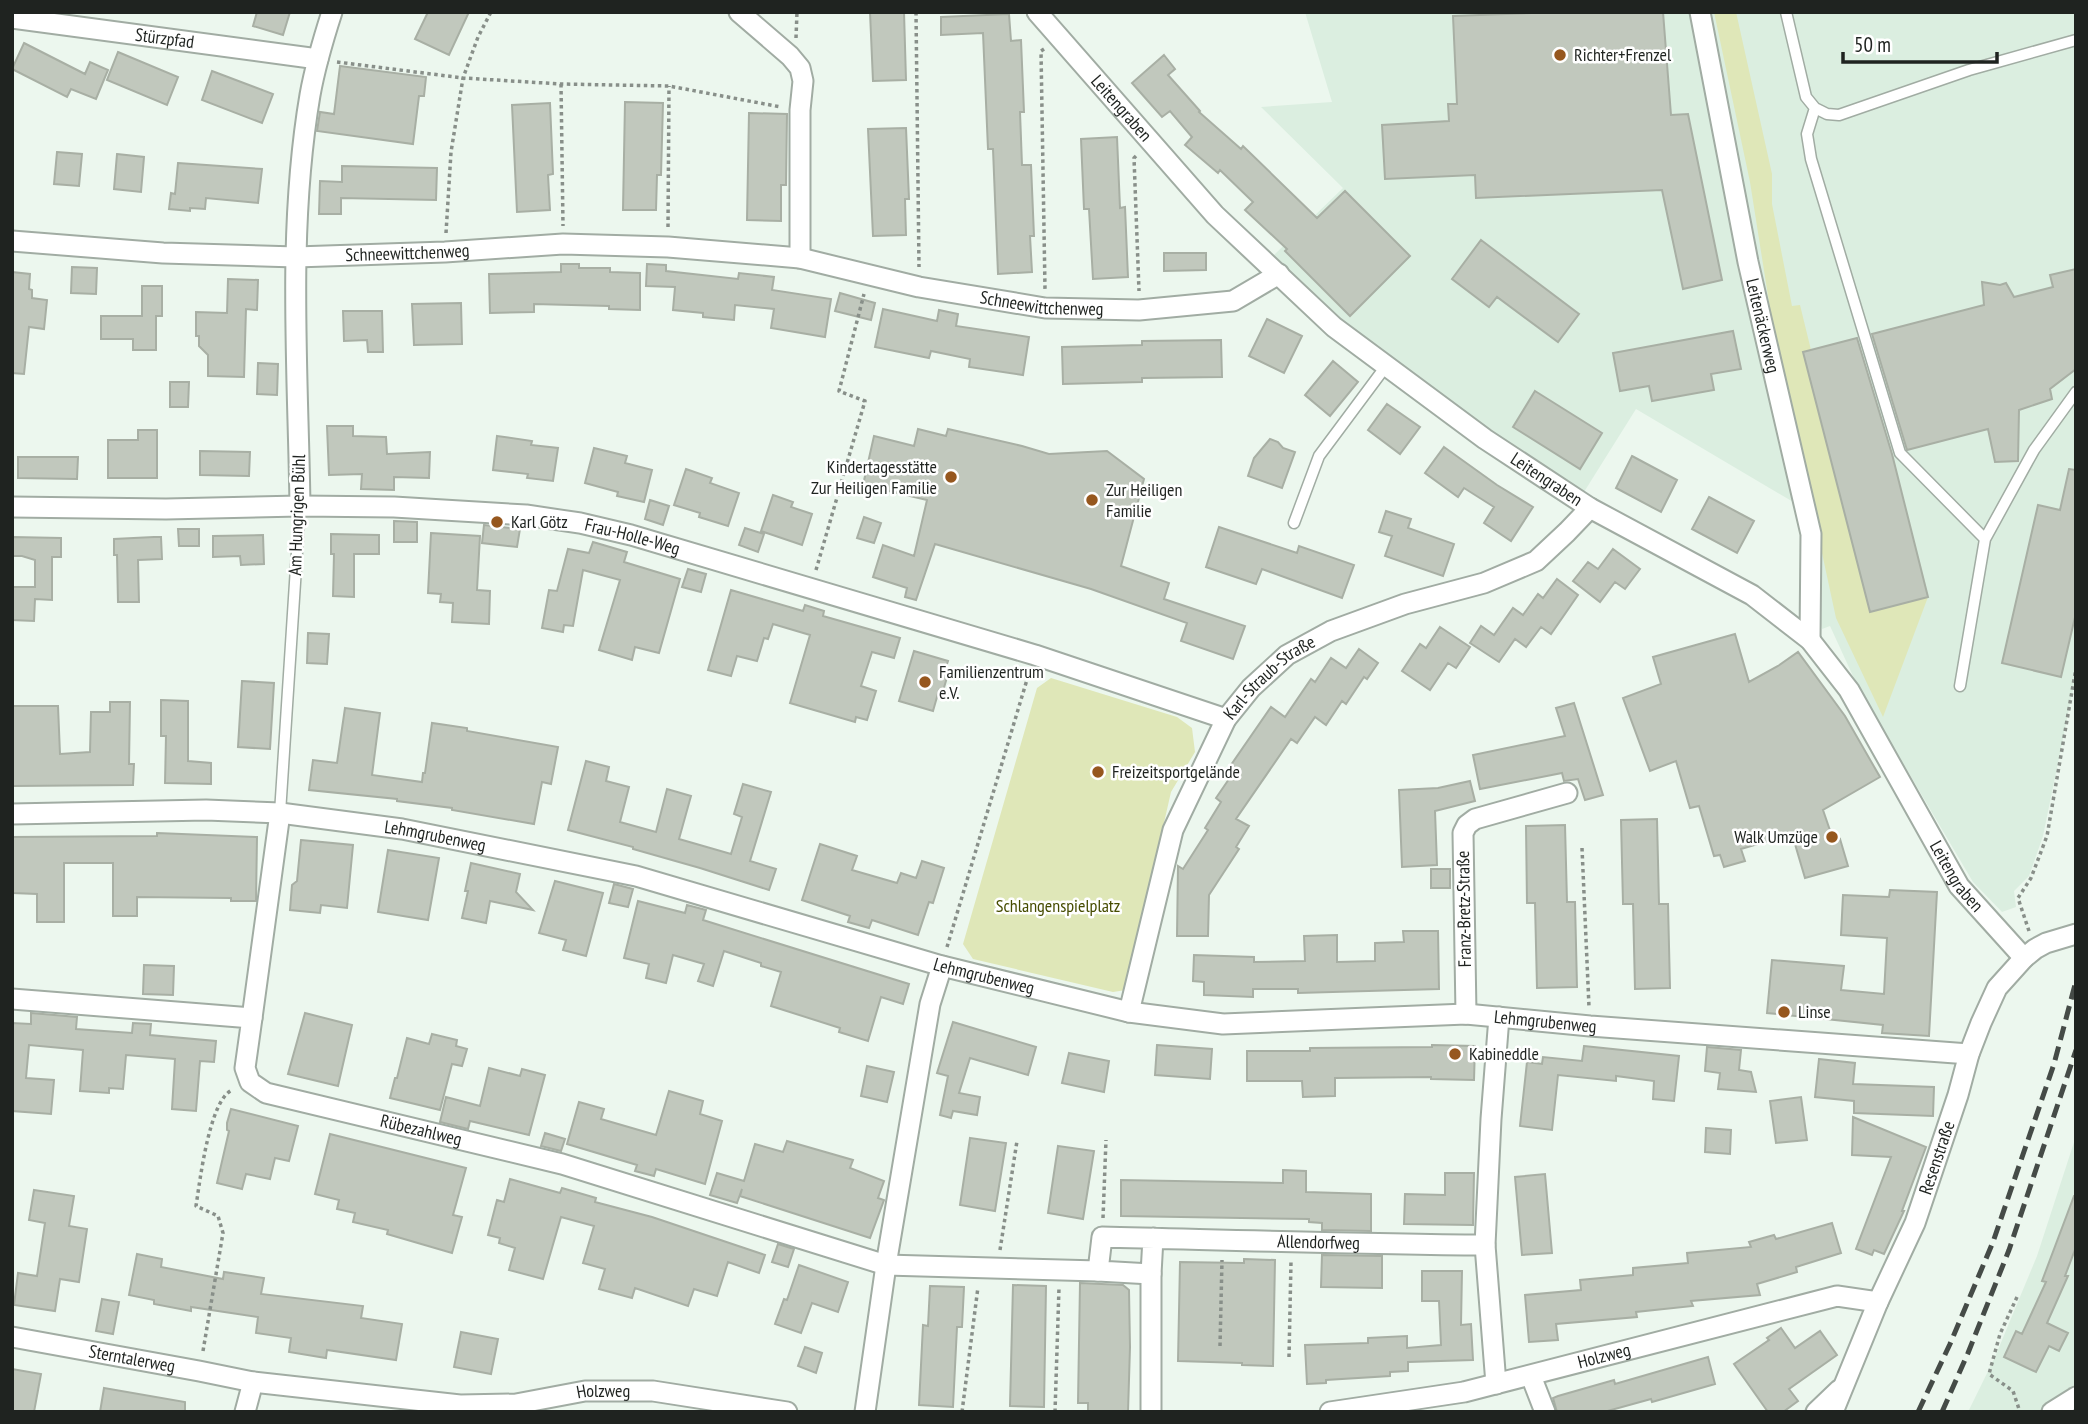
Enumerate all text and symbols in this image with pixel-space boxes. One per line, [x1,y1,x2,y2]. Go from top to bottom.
scale bar [1843,21,1997,65]
street label: Stürzpfad [134,23,196,53]
text: 50 m [1854,31,1891,58]
place label: Richter+Frenzel [1574,43,1672,66]
marker: Richter+Frenzel [1552,47,1568,63]
street label: Leitengraben [1086,70,1157,146]
street label: Schneewittchenweg [345,238,470,266]
street label: Leitenäckerweg [1741,276,1785,375]
street label: Schneewittchenweg [978,285,1104,320]
street label: Leitengraben [1507,447,1587,511]
street label: Am Hungrigen Bühl [283,453,310,576]
place label: Kindertagesstätte Zur Heiligen Familie [811,455,937,499]
marker: Kindertagesstätte Zur Heiligen Familie [943,469,959,485]
place label: Zur Heiligen Familie [1106,478,1182,522]
marker: Zur Heiligen Familie [1084,492,1100,508]
place label: Karl Götz [511,510,568,533]
street label: Frau-Holle-Weg [583,513,683,560]
marker: Karl Götz [489,514,505,530]
street label: Karl-Straub-Straße [1218,630,1319,724]
place label: Familienzentrum e.V. [939,660,1044,704]
marker: Familienzentrum e.V. [917,674,933,690]
place label: Freizeitsportgelände [1112,760,1240,783]
marker: Freizeitsportgelände [1090,764,1106,780]
street label: Lehmgrubenweg [383,815,488,857]
place label: Walk Umzüge [1734,825,1818,848]
marker: Walk Umzüge [1824,829,1840,845]
street label: Leitengraben [1925,836,1989,916]
street label: Franz-Bretz-Straße [1451,851,1476,967]
park label: Schlangenspielplatz [996,894,1120,917]
street label: Lehmgrubenweg [931,952,1037,999]
place label: Linse [1798,1000,1831,1023]
marker: Linse [1776,1004,1792,1020]
street label: Lehmgrubenweg [1493,1005,1597,1037]
place label: Kabineddle [1469,1042,1539,1065]
marker: Kabineddle [1447,1046,1463,1062]
street label: Rübezahlweg [378,1109,464,1151]
street label: Resenstraße [1913,1118,1960,1197]
street label: Allendorfweg [1277,1229,1360,1254]
street label: Holzweg [1575,1338,1633,1373]
street label: Sterntalerweg [87,1339,177,1377]
street label: Holzweg [574,1379,630,1403]

